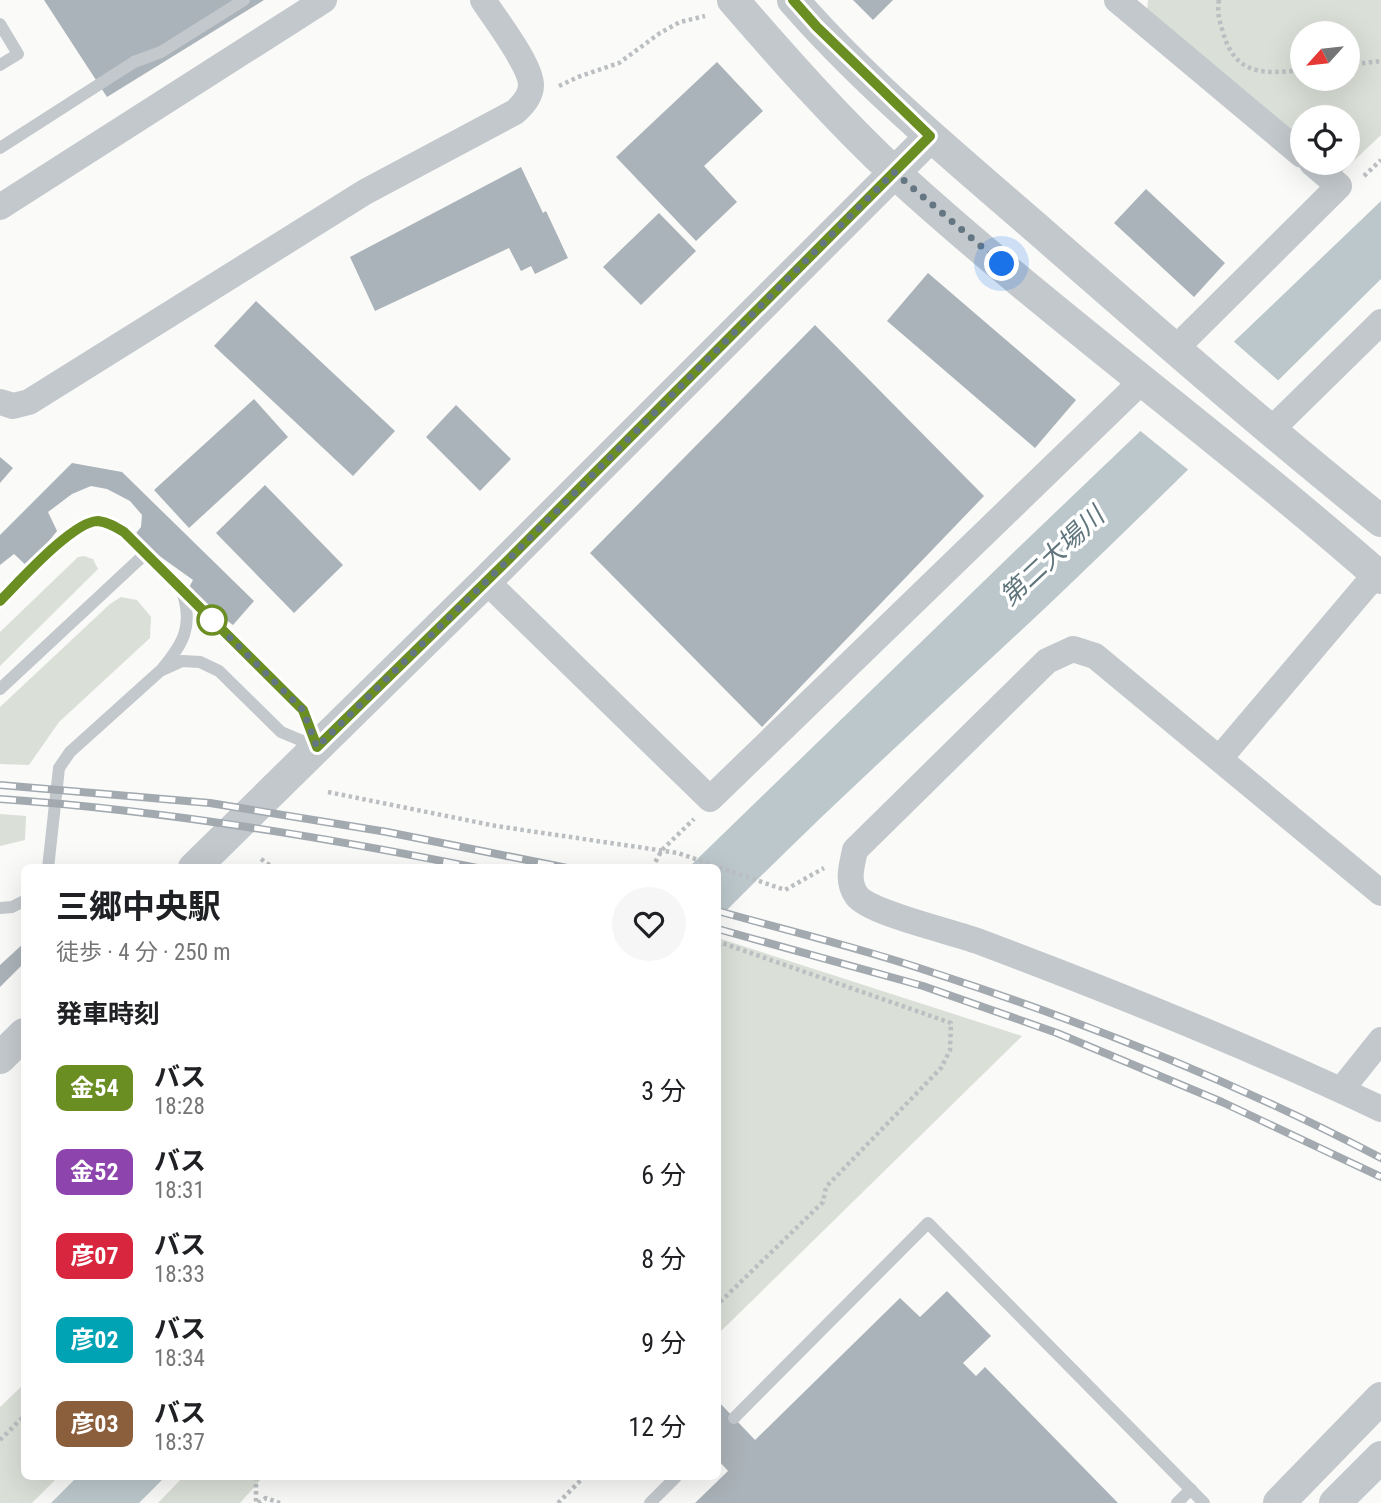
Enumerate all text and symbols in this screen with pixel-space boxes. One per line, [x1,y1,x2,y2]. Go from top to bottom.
north arrow [1290,21,1360,91]
map controls [1290,21,1360,175]
button: locate [1290,105,1360,175]
your location [984,246,1019,281]
water label: 第二大場川 [994,499,1112,611]
unlabelled marker [197,605,227,635]
text: 三郷中央駅 [56,887,221,926]
button: heart [612,887,686,961]
text: 徒歩 · 4 分 · 250 m [56,939,231,966]
text: 発車時刻 [56,999,160,1029]
text: バス [154,1062,206,1092]
text: 金54 [70,1074,119,1102]
text: 3 分 [641,1076,686,1106]
text: 18:28 [154,1093,205,1120]
text: バス [154,1146,206,1176]
text: 金52 [70,1158,119,1186]
text: 6 分 [641,1160,686,1190]
text: 18:31 [154,1177,205,1204]
text: バス [154,1230,206,1260]
text: 彦07 [70,1242,119,1270]
text: 8 分 [641,1244,686,1274]
text: 18:33 [154,1261,205,1288]
text: バス [154,1314,206,1344]
text: 彦02 [70,1326,119,1354]
text: 9 分 [641,1328,686,1358]
text: 18:34 [154,1345,205,1372]
text: バス [154,1398,206,1428]
text: 彦03 [70,1410,119,1438]
text: 12 分 [628,1412,686,1442]
text: 18:37 [154,1429,205,1456]

